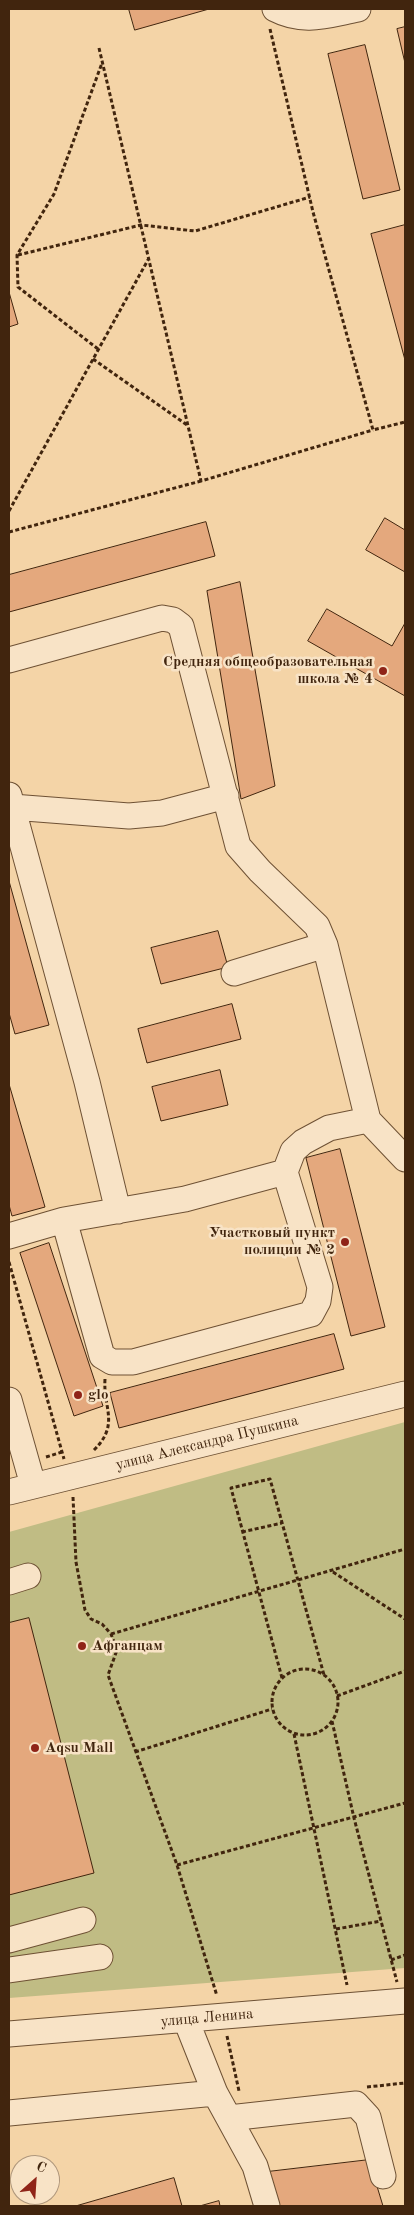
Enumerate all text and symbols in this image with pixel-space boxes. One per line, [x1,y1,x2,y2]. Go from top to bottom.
place label: Средняя общеобразовательная школа № 4 [163,653,373,688]
marker: Средняя общеобразовательная школа № 4 [377,665,389,677]
place label: Участковый пункт полиции № 2 [209,1224,335,1259]
marker: Участковый пункт полиции № 2 [339,1236,351,1248]
place label: glo [88,1386,108,1404]
marker: glo [72,1389,84,1401]
street label: улица Александра Пушкина [114,1412,300,1474]
place label: Афганцам [92,1637,163,1655]
marker: Афганцам [76,1640,88,1652]
place label: Аqsu Mall [45,1739,113,1757]
marker: Аqsu Mall [29,1742,41,1754]
street label: улица Ленина [160,2005,254,2031]
north arrow [10,2155,60,2205]
text: С [34,2159,48,2176]

